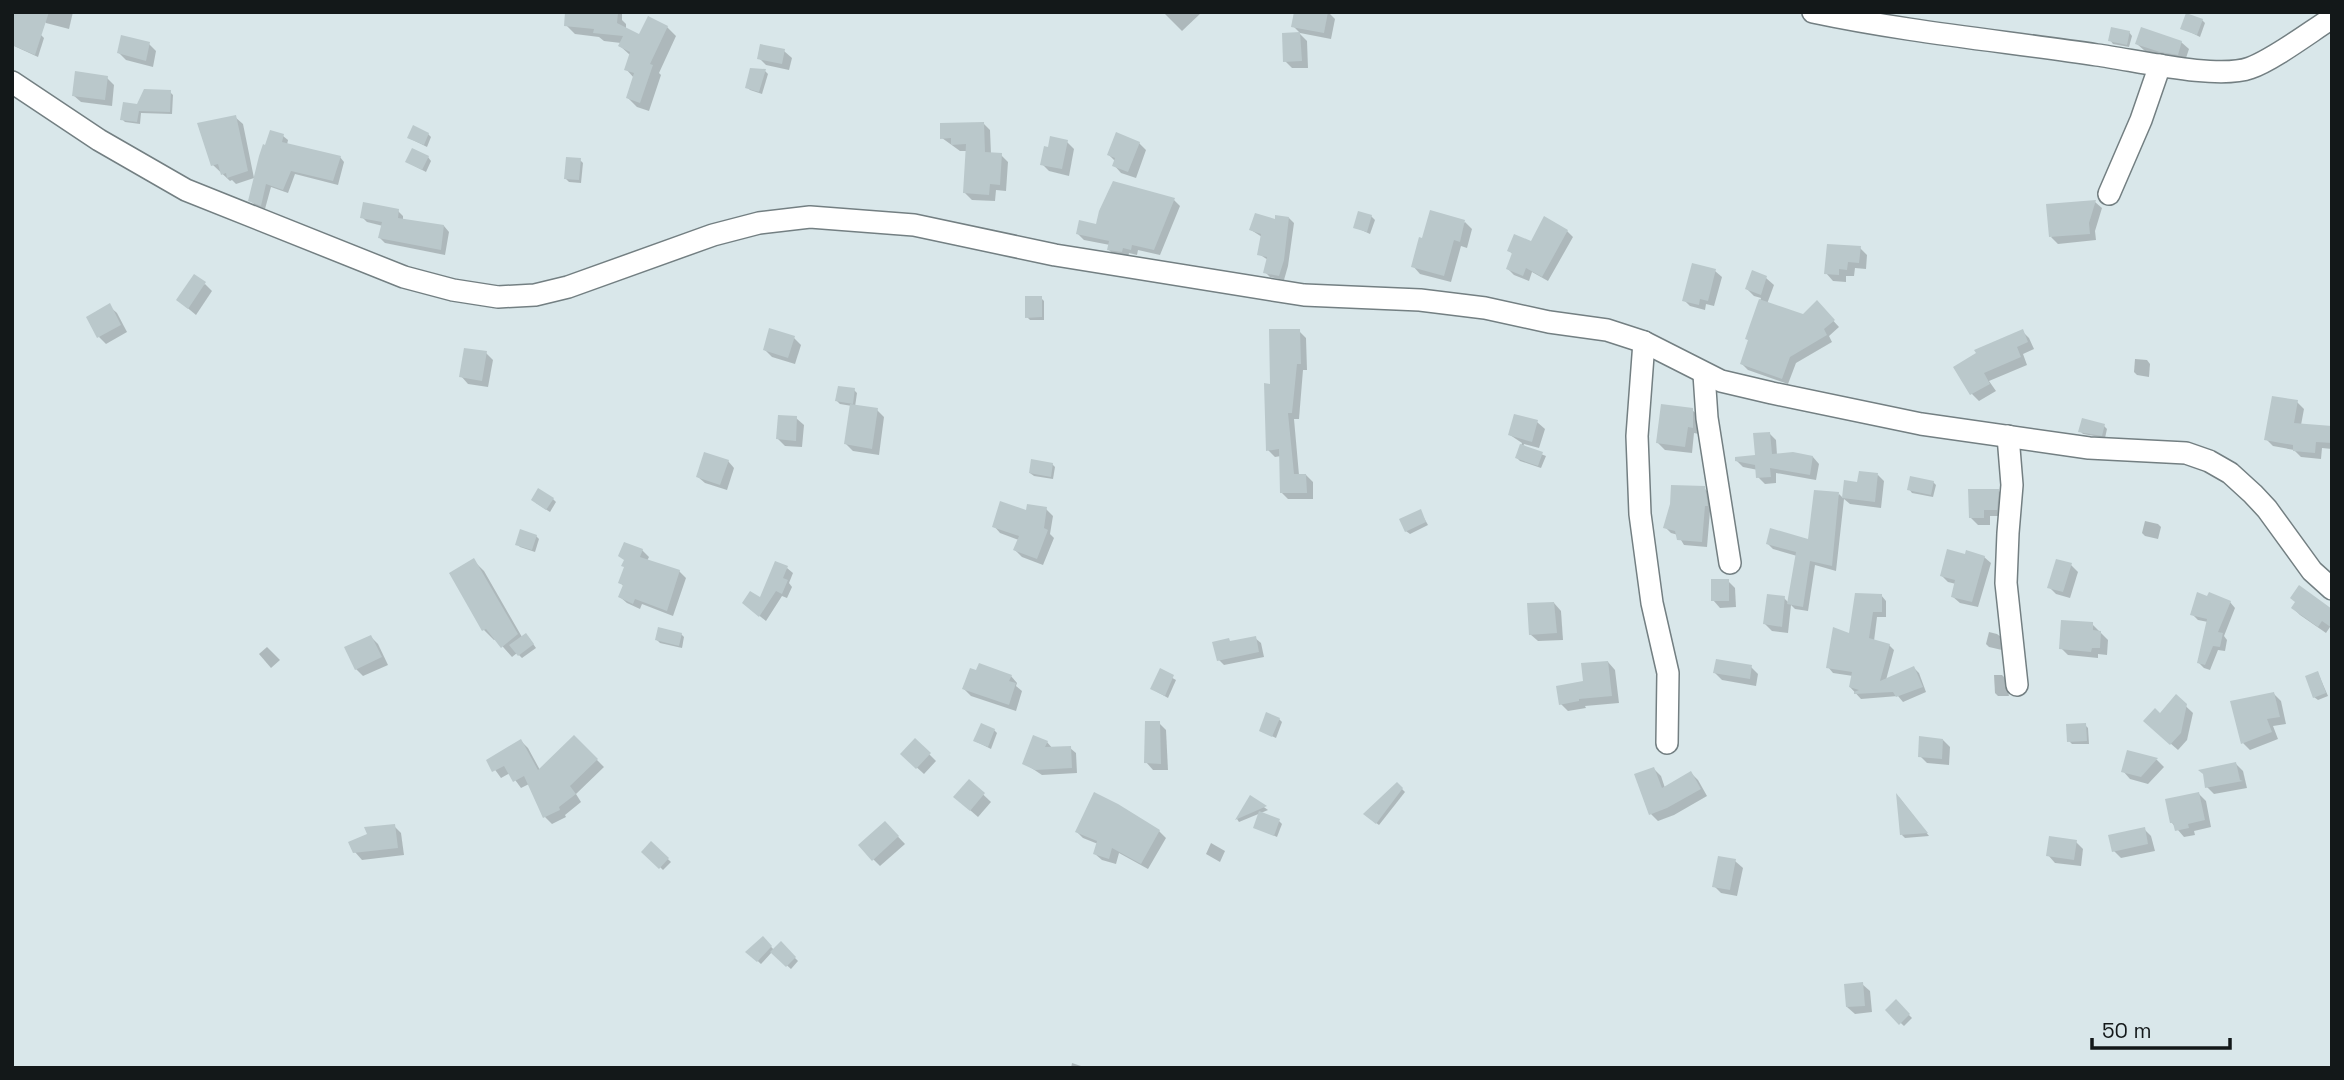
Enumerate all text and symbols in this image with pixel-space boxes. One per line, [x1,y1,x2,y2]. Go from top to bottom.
scale bar [2092,1006,2230,1050]
text: 50 m [2102,1017,2152,1044]

